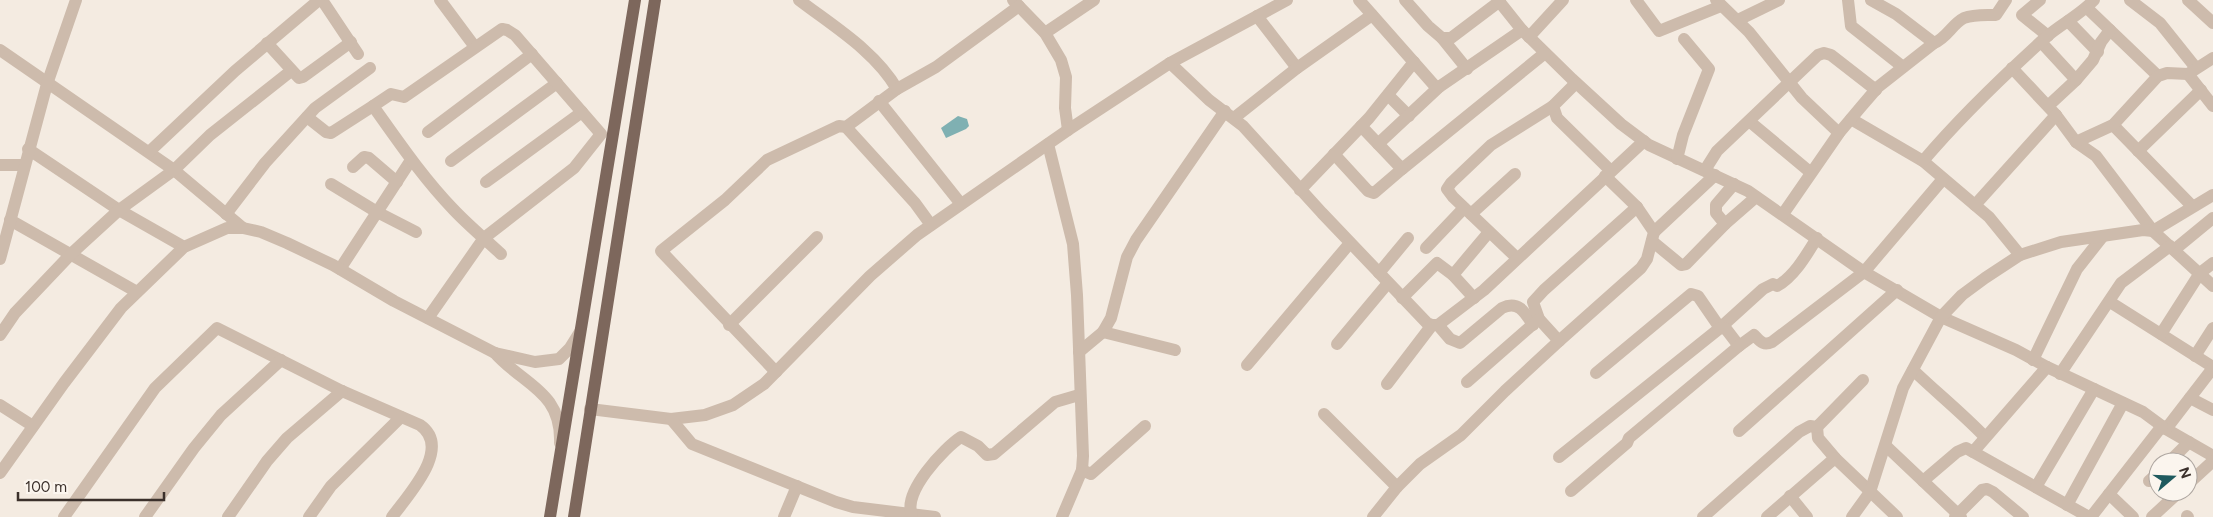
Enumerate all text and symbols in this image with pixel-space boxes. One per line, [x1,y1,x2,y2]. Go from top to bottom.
north arrow [2148,452,2198,502]
text: N [2175,465,2195,481]
scale bar [18,470,164,502]
text: 100 m [25,478,67,496]

